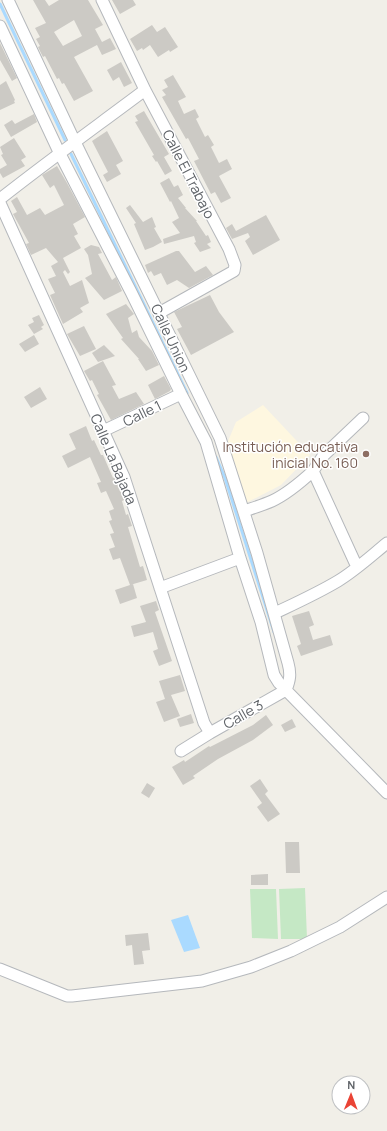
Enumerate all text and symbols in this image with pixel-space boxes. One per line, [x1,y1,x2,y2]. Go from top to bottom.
street label: Calle El Trabajo [158,126,220,222]
street label: Calle Union [147,301,195,375]
street label: Calle 1 [120,396,164,430]
street label: Calle La Bajada [86,411,142,507]
place label: Institución educativa inicial No. 160 [222,437,358,472]
marker: Institución educativa inicial No. 160 [361,449,371,459]
street label: Calle 3 [220,695,266,733]
north arrow [331,1075,371,1115]
text: N [347,1077,355,1092]

